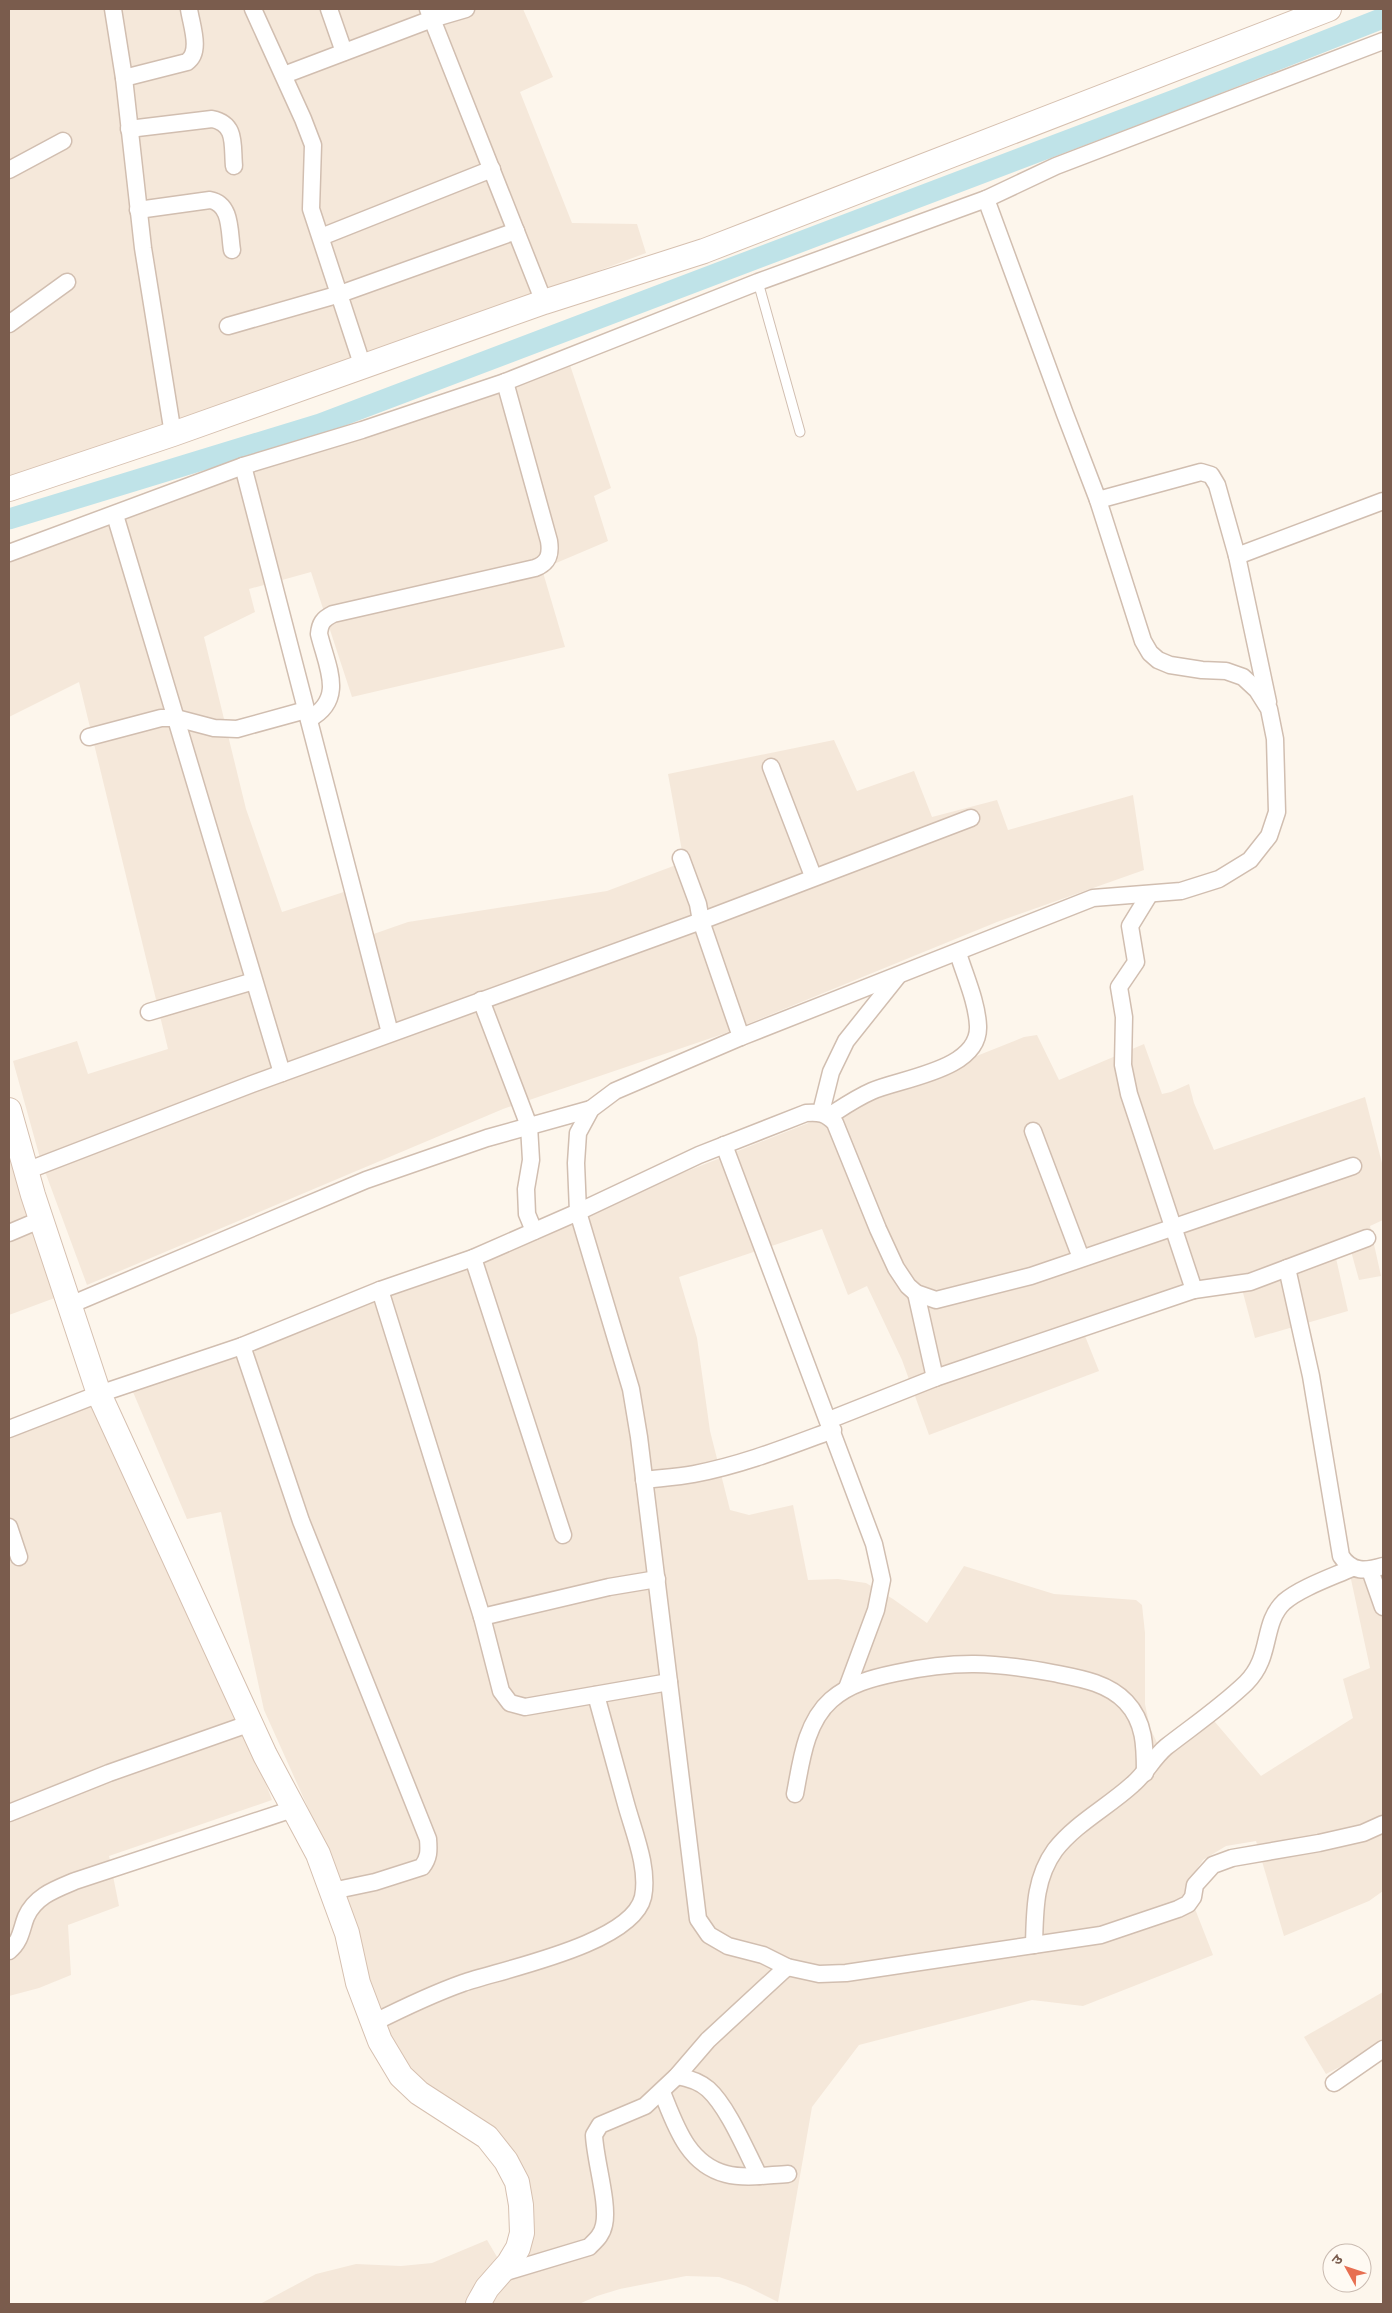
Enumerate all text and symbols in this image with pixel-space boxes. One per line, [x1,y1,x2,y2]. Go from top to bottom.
north arrow [1322,2243,1372,2293]
text: उ [1328,2251,1347,2269]

